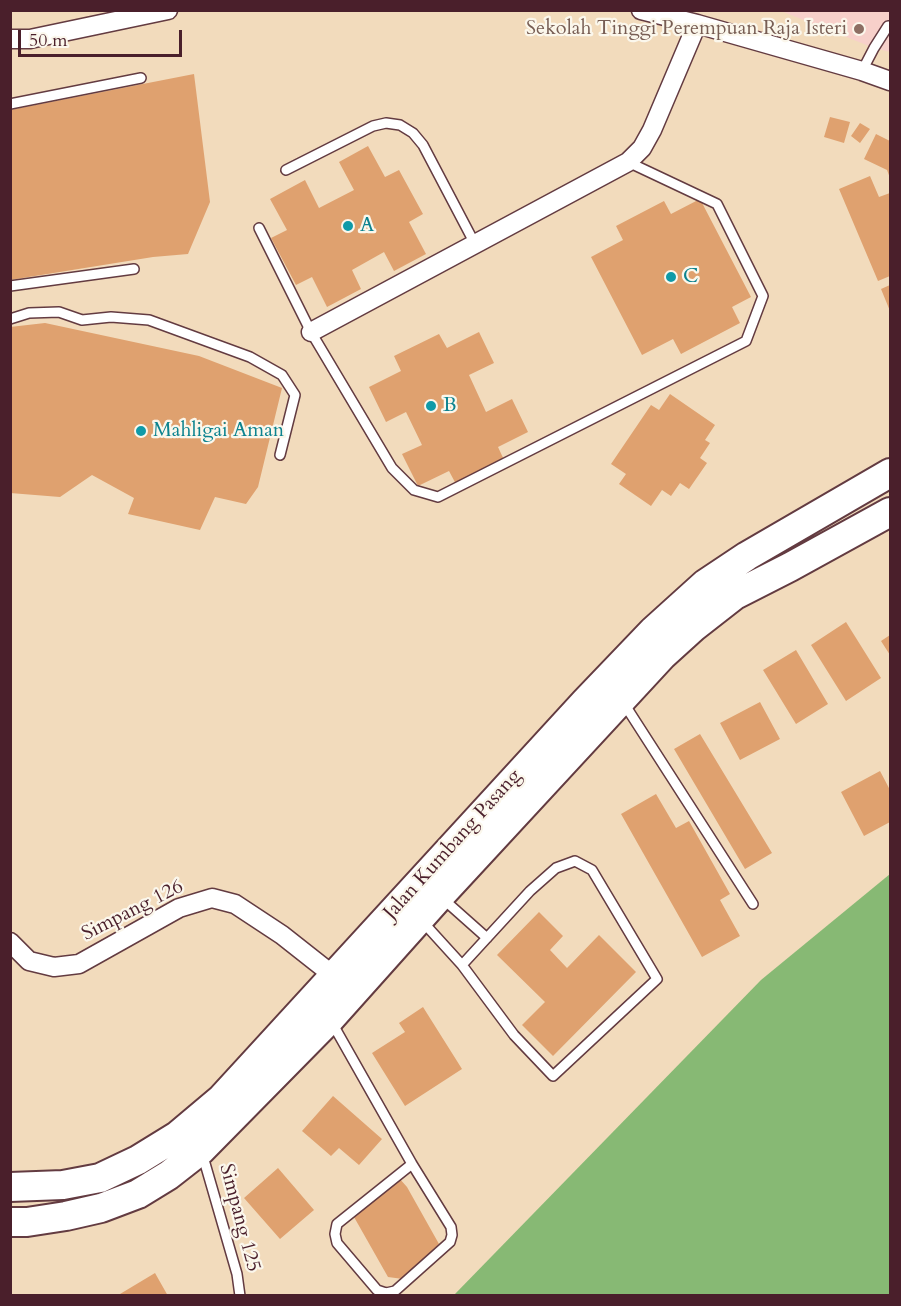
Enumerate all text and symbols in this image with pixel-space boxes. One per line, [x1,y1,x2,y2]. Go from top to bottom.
place label: Sekolah Tinggi Perempuan Raja Isteri [526,17,847,41]
scale bar [21,18,184,56]
marker: Sekolah Tinggi Perempuan Raja Isteri [852,22,866,36]
text: 50 m [29,28,68,53]
place label: A [360,214,374,238]
marker: A [341,219,355,233]
place label: C [683,265,698,289]
marker: C [664,270,678,284]
place label: B [443,394,457,418]
marker: B [424,399,438,413]
place label: Mahligai Aman [153,419,284,443]
marker: Mahligai Aman [134,424,148,438]
street label: Jalan Kumbang Pasang [379,765,527,925]
street label: Simpang 126 [78,875,188,947]
street label: Simpang 125 [213,1162,265,1274]

